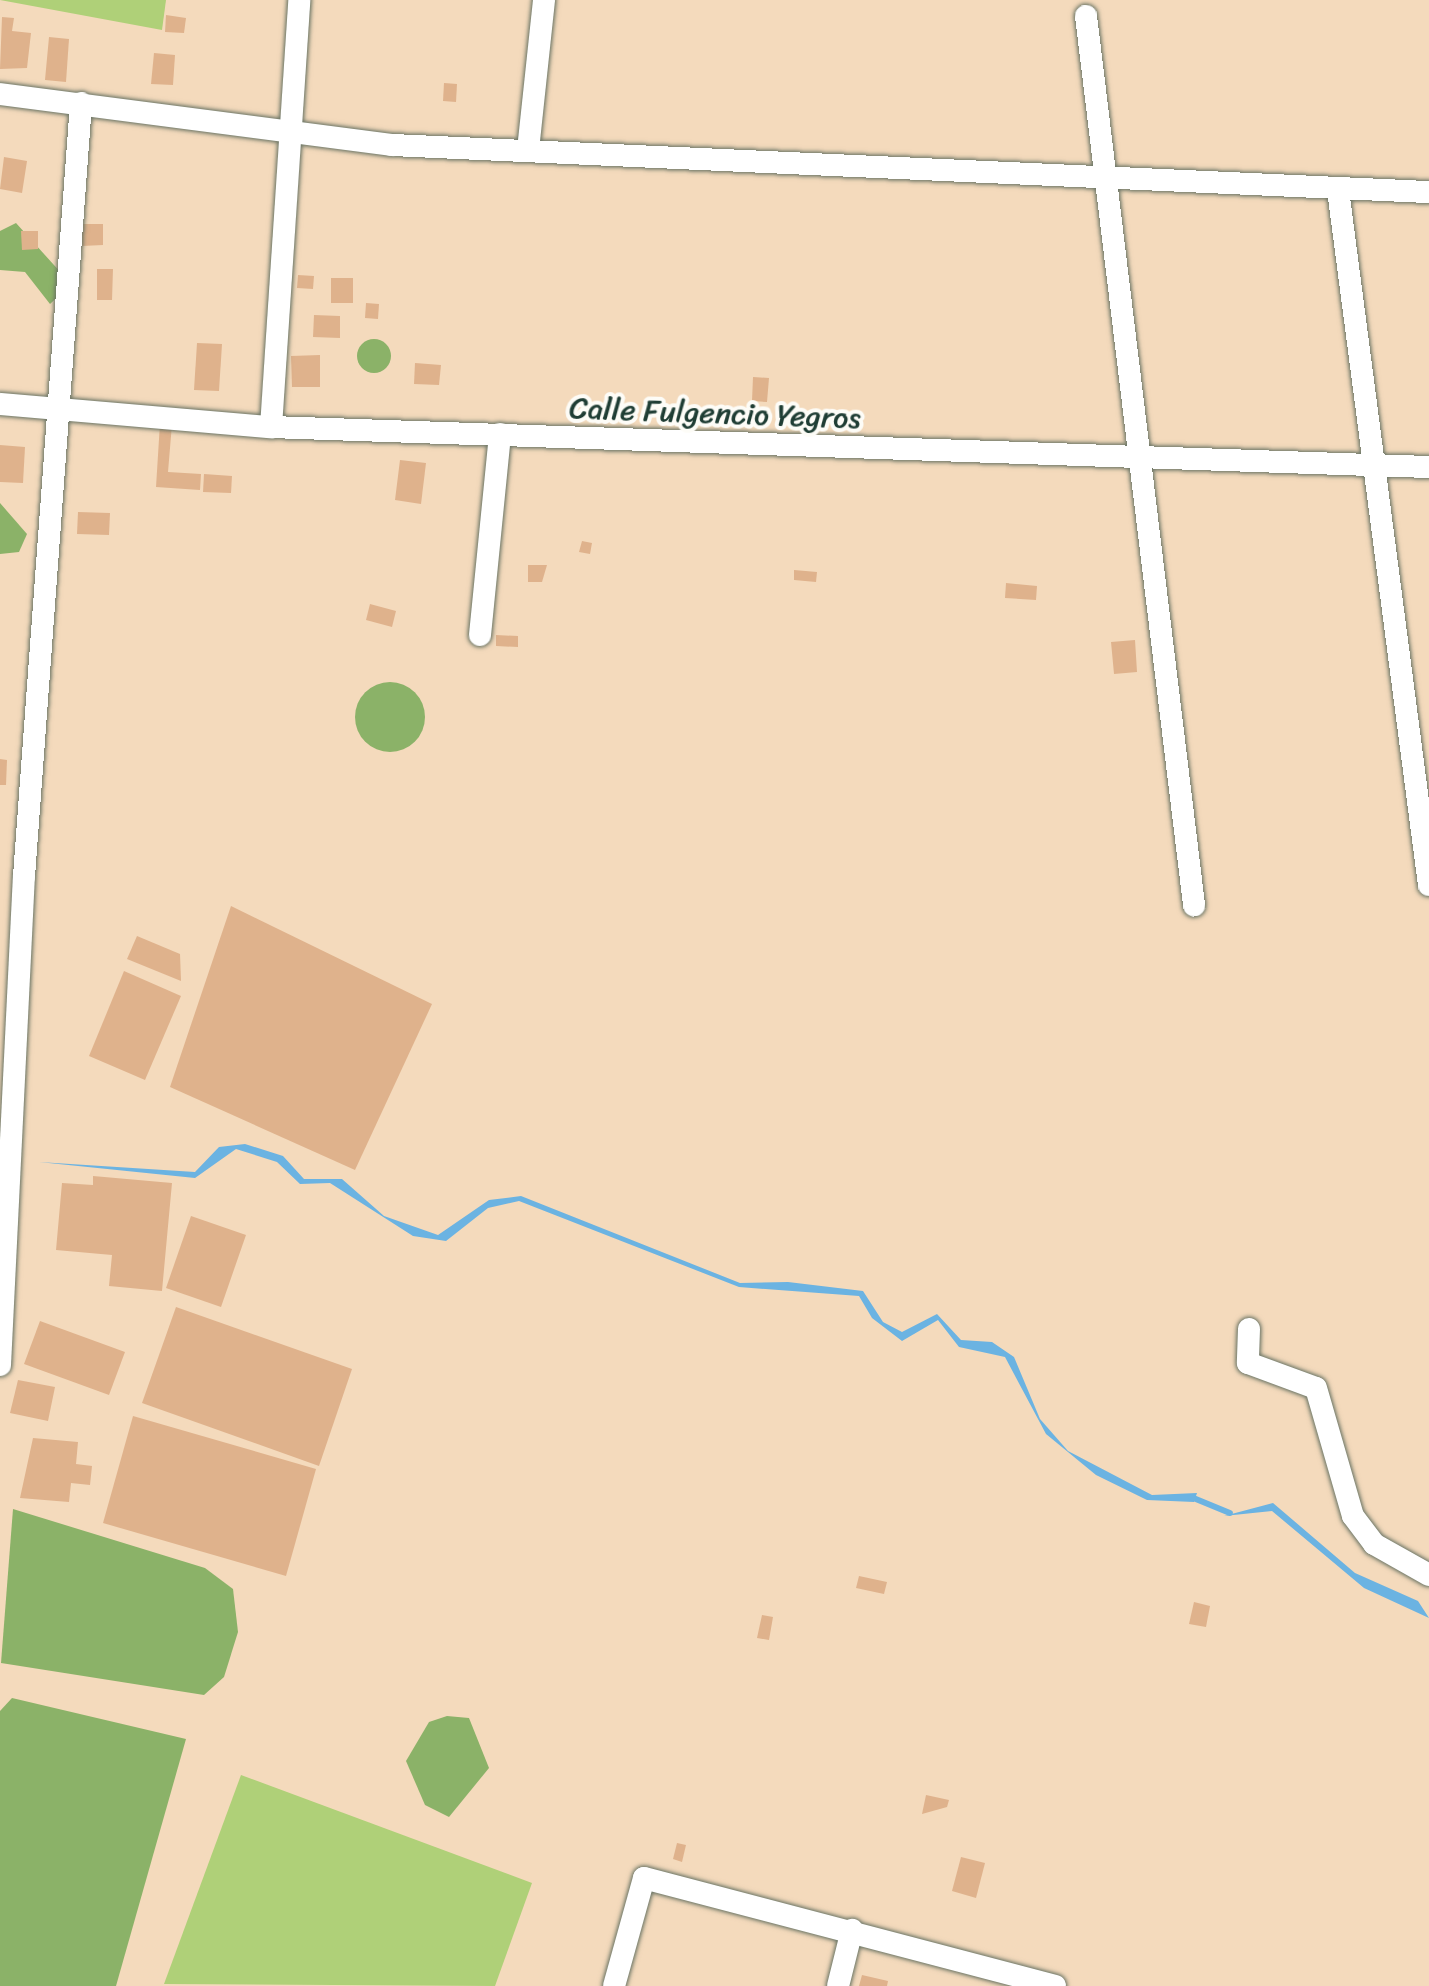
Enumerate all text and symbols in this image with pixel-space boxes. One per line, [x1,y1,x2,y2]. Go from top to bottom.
street label: Calle Fulgencio Yegros [568,390,862,436]

